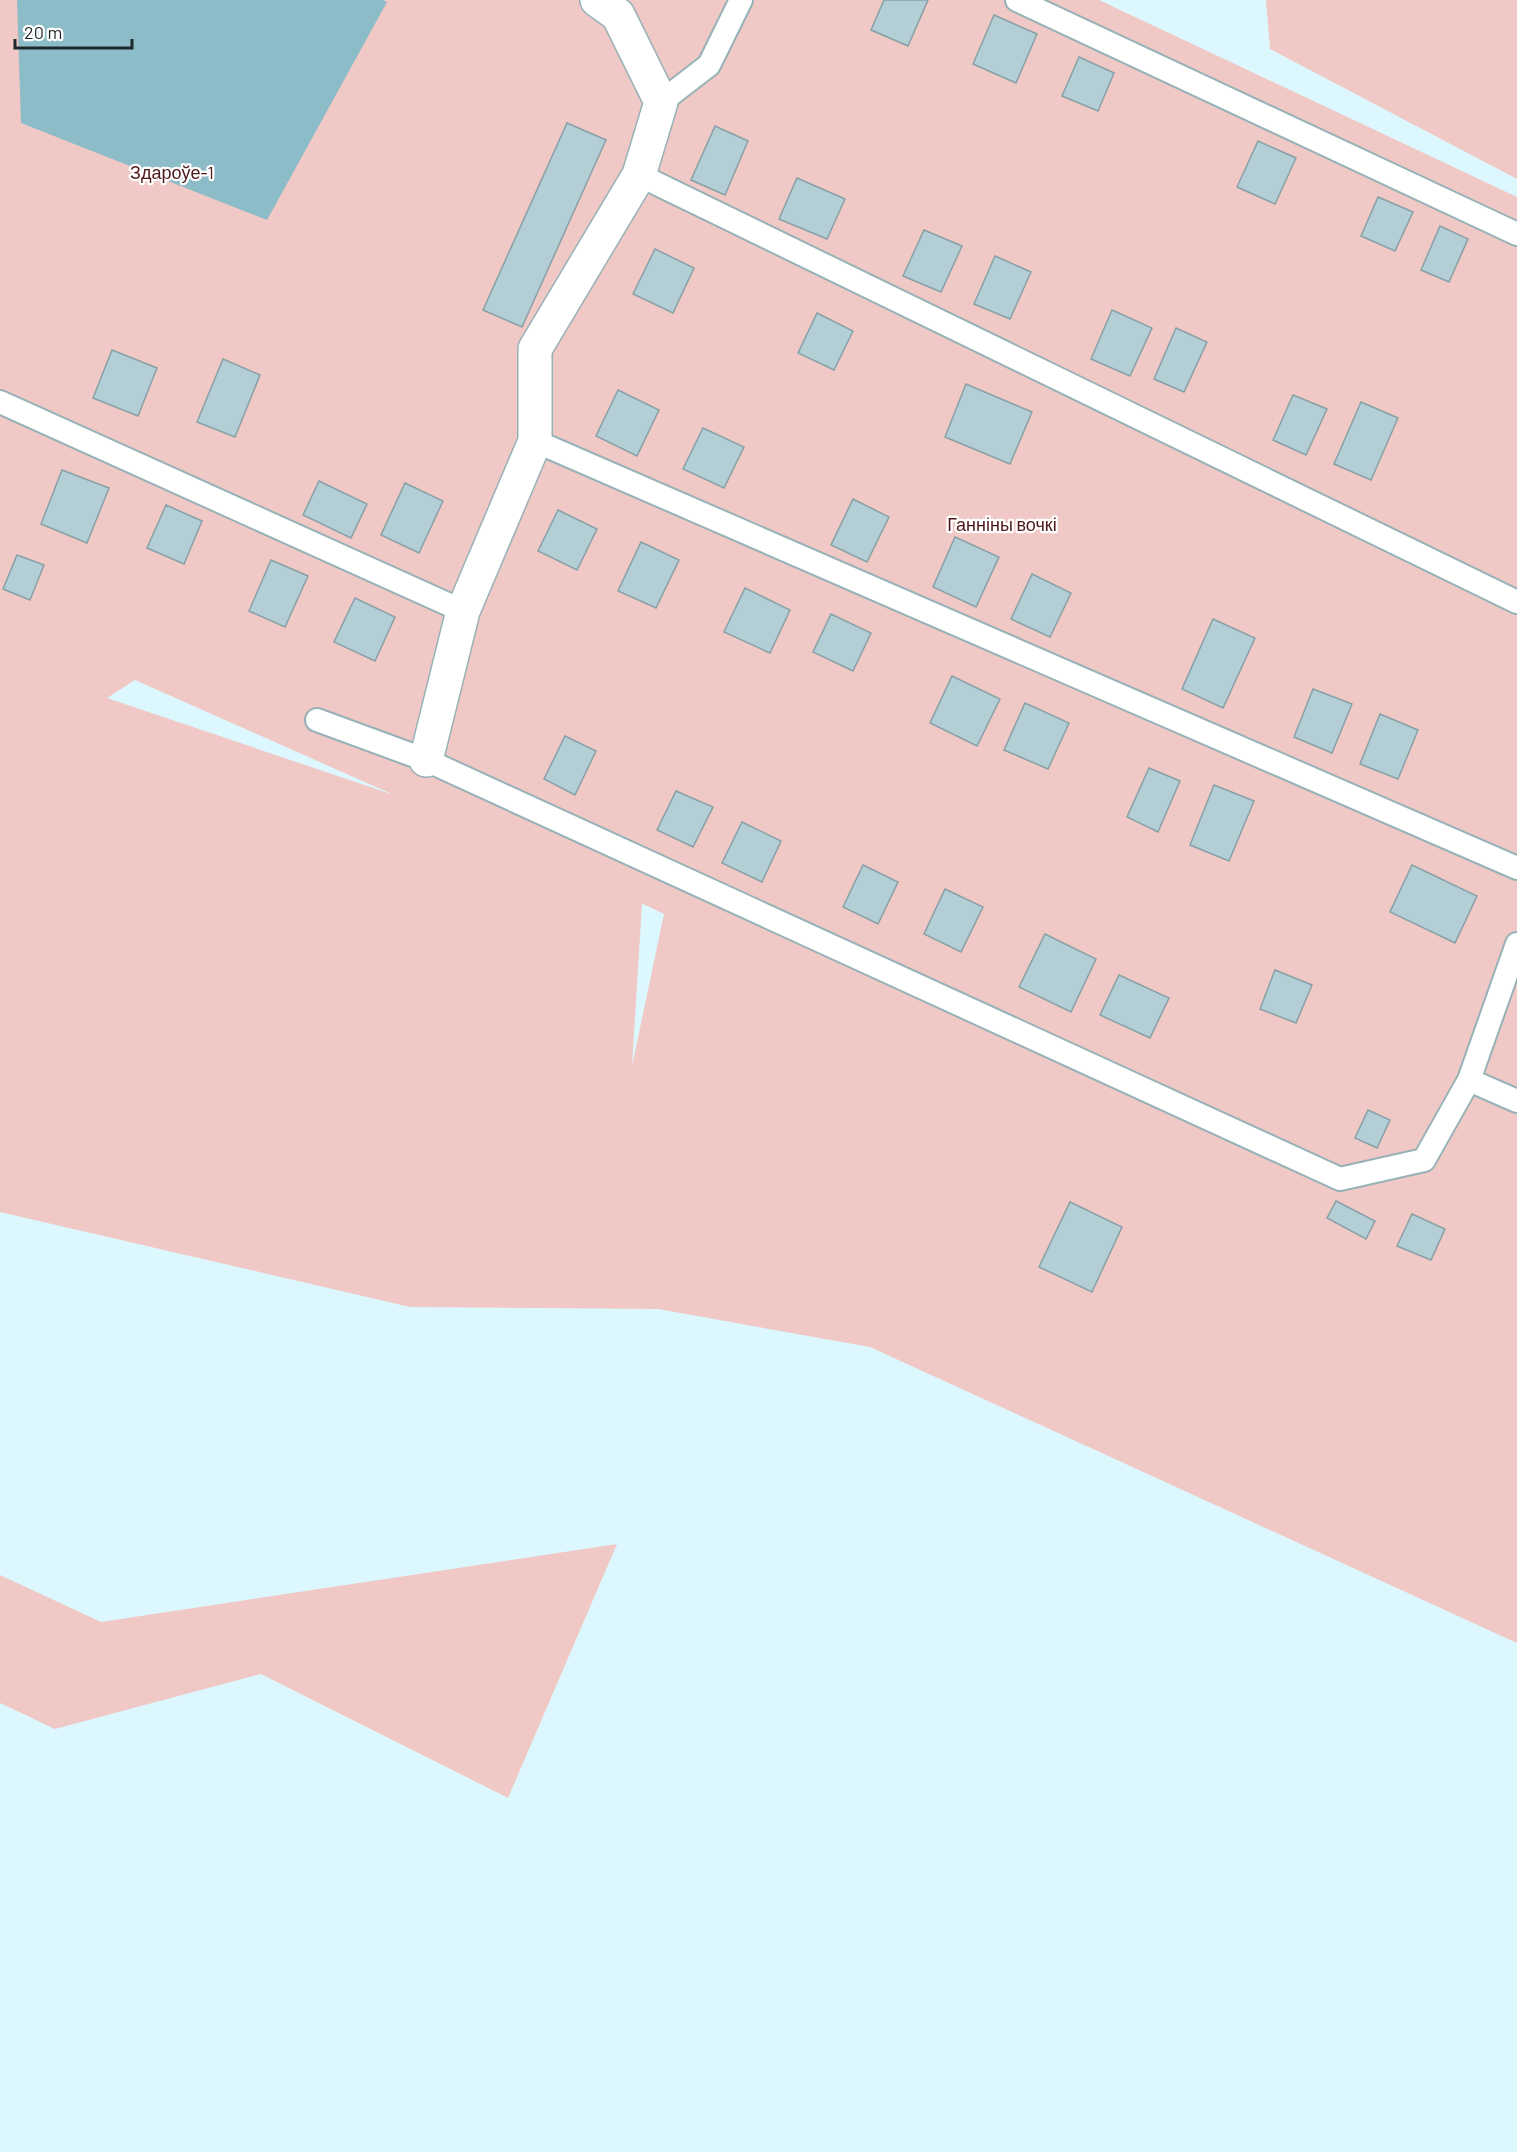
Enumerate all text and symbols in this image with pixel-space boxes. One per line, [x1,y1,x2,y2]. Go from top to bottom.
scale bar [15,12,132,50]
text: 20 m [24,21,62,43]
park label: Здароўе-1 [130,161,214,183]
park label: Ганніны вочкі [947,513,1057,535]

